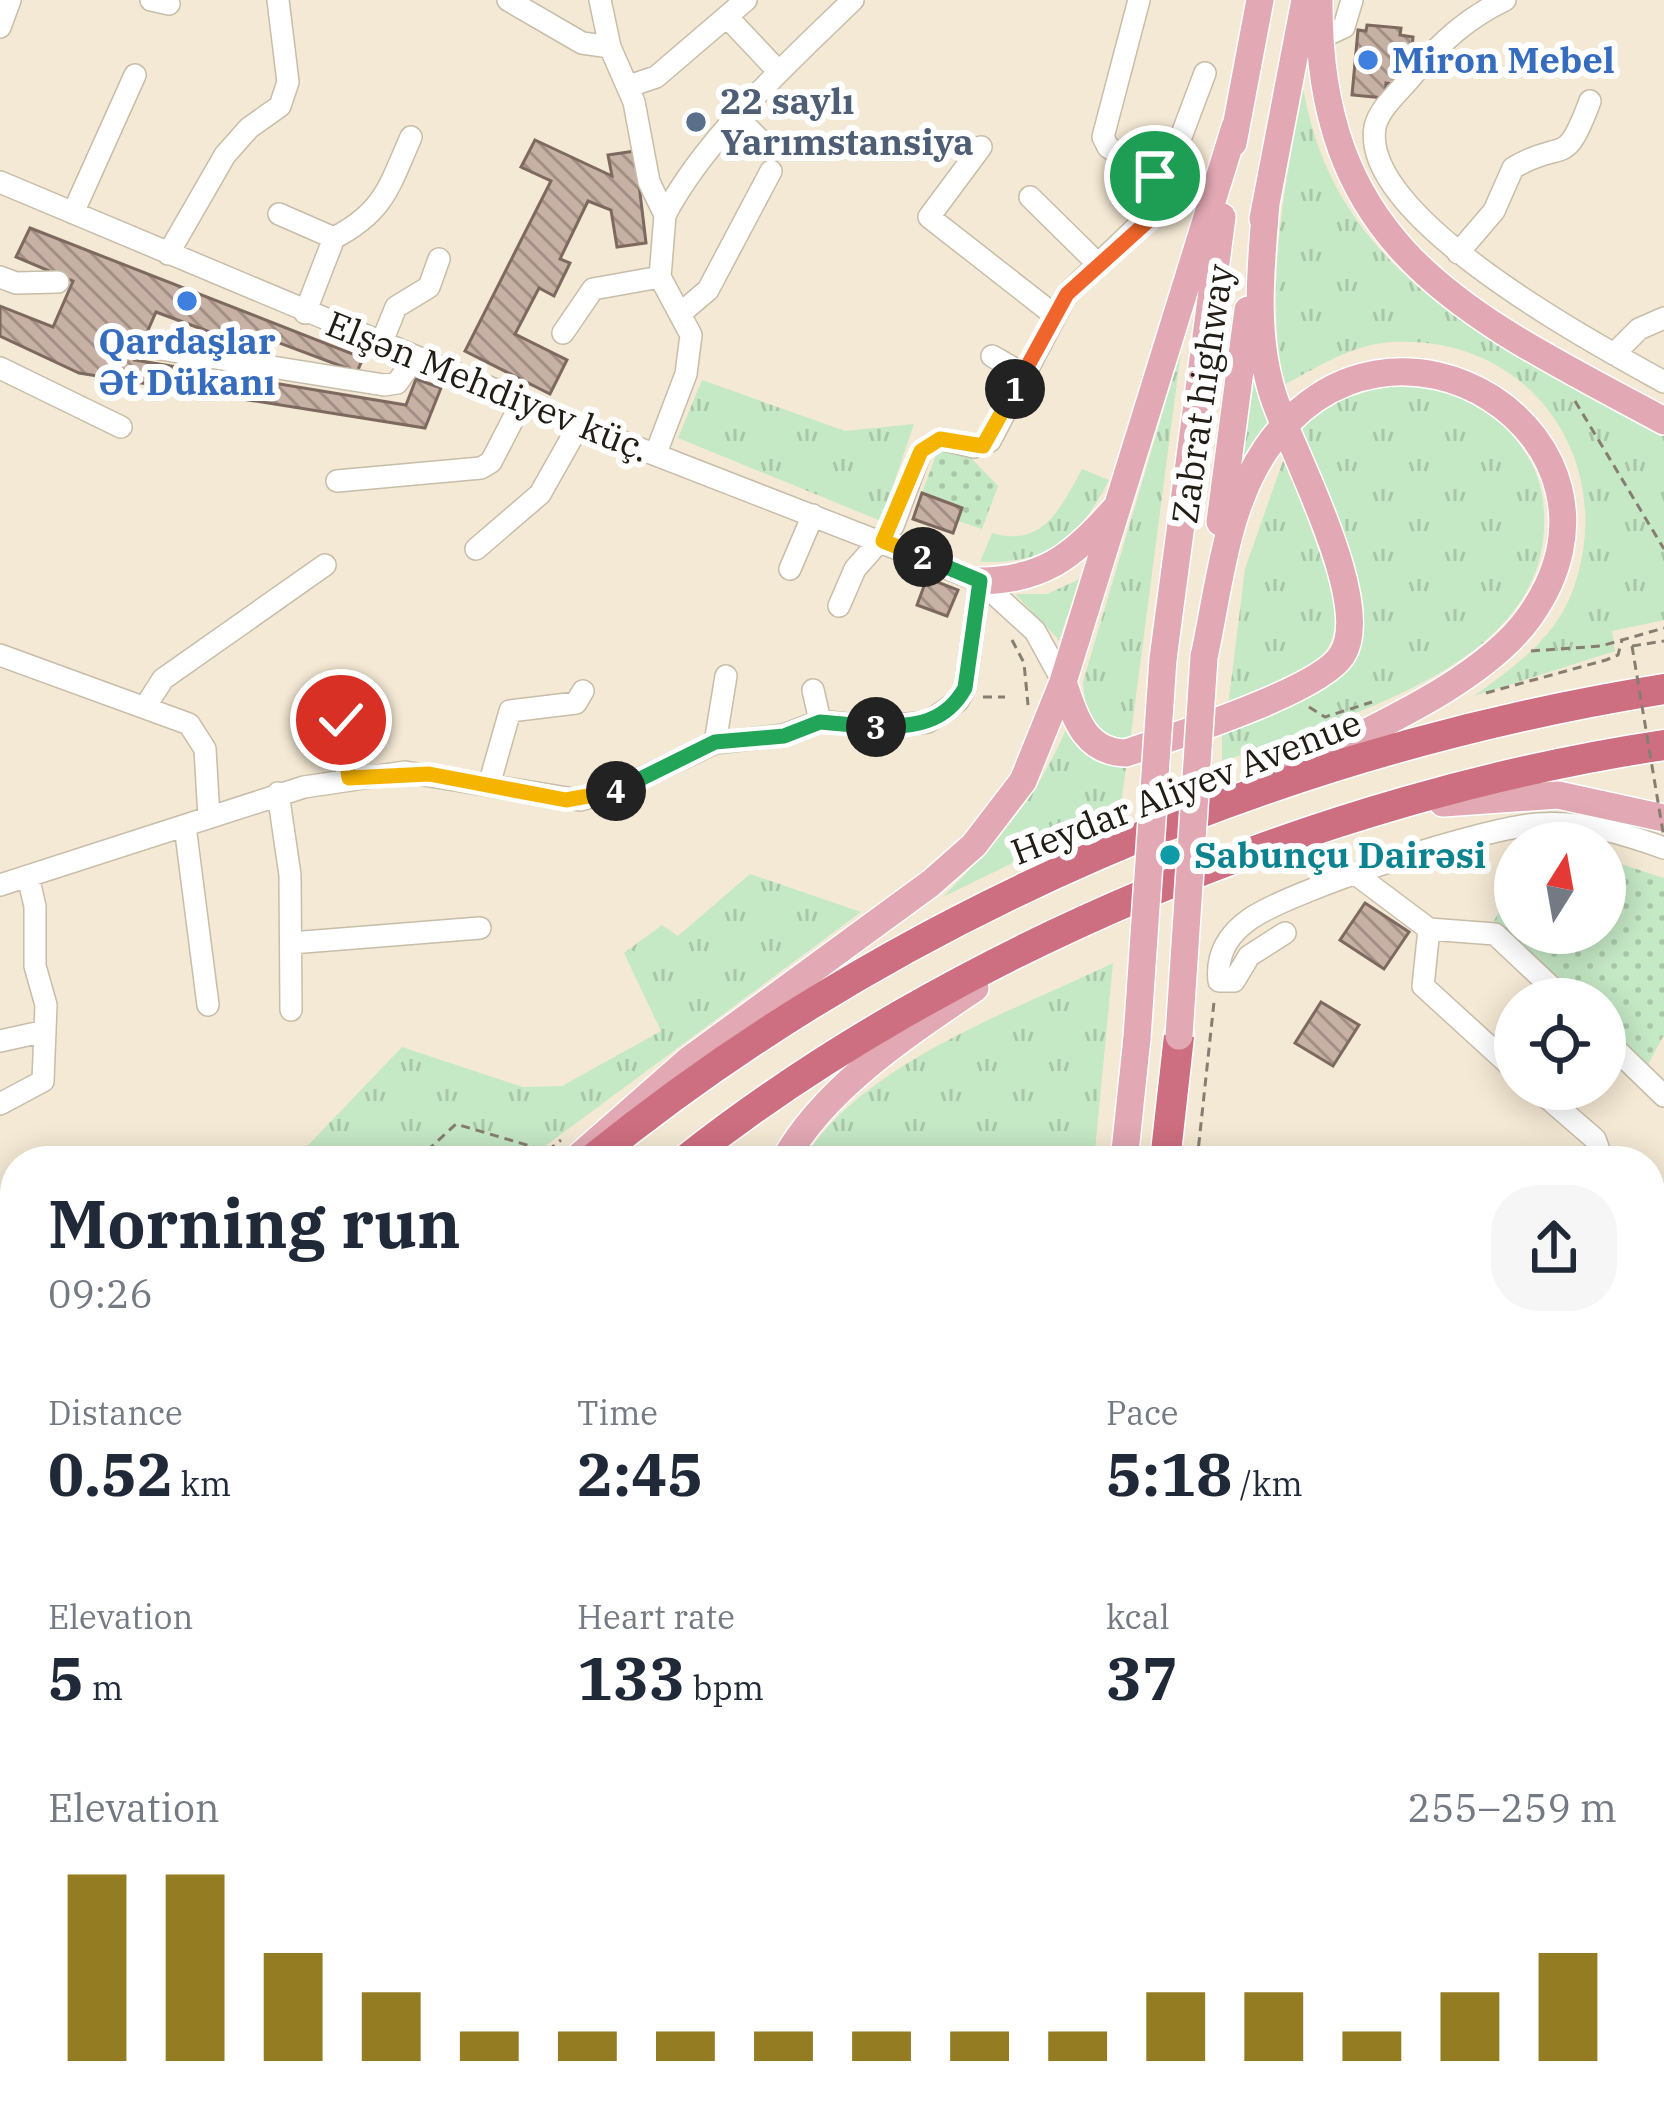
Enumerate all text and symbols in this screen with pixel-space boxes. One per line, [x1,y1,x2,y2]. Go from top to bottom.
place label: Miron Mebel [1392,36,1615,83]
marker: Miron Mebel [1355,47,1381,73]
place label: 22 saylı Yarımstansiya [720,77,974,165]
marker: 22 saylı Yarımstansiya [683,109,709,135]
pin [1104,125,1206,227]
icon: arrive [1122,143,1188,209]
street label: Zabrat highway [1160,260,1243,527]
marker: Qardaşlar Ət Dükanı [174,288,200,314]
street label: Elşən Mehdiyev küç. [320,299,657,472]
place label: Qardaşlar Ət Dükanı [98,317,276,405]
pin: 1 [985,359,1045,419]
text: 1 [1005,367,1025,410]
pin: 2 [893,527,953,587]
text: 2 [913,535,933,578]
pin [290,669,392,771]
icon: check [308,687,374,753]
pin: 3 [846,697,906,757]
street label: Heydar Aliyev Avenue [1004,698,1367,875]
text: 3 [866,705,886,748]
pin: 4 [586,761,646,821]
text: 4 [606,769,626,812]
north arrow [1494,822,1626,954]
map controls [1494,822,1626,1110]
place label: Sabunçu Dairəsi [1194,831,1486,878]
marker: Sabunçu Dairəsi [1157,842,1183,868]
button: locate [1494,978,1626,1110]
text: Morning run [48,1180,461,1266]
button: share [1491,1185,1617,1311]
text: 09:26 [48,1268,153,1319]
text: Distance [48,1391,183,1434]
text: Time [577,1391,658,1434]
text: Pace [1106,1391,1179,1434]
text: 0.52 [48,1434,173,1513]
text: 2:45 [577,1434,703,1513]
text: 5:18 [1106,1434,1232,1513]
text: km [173,1462,231,1505]
text: /km [1232,1462,1303,1505]
text: Elevation [48,1595,193,1638]
text: Heart rate [577,1595,735,1638]
text: kcal [1106,1595,1170,1638]
text: 5 [48,1638,84,1717]
text: 133 [577,1638,685,1717]
text: 37 [1106,1638,1178,1717]
text: m [84,1666,123,1709]
text: bpm [685,1666,764,1709]
text: Elevation [48,1782,220,1833]
text: 255–259 m [1407,1782,1617,1833]

